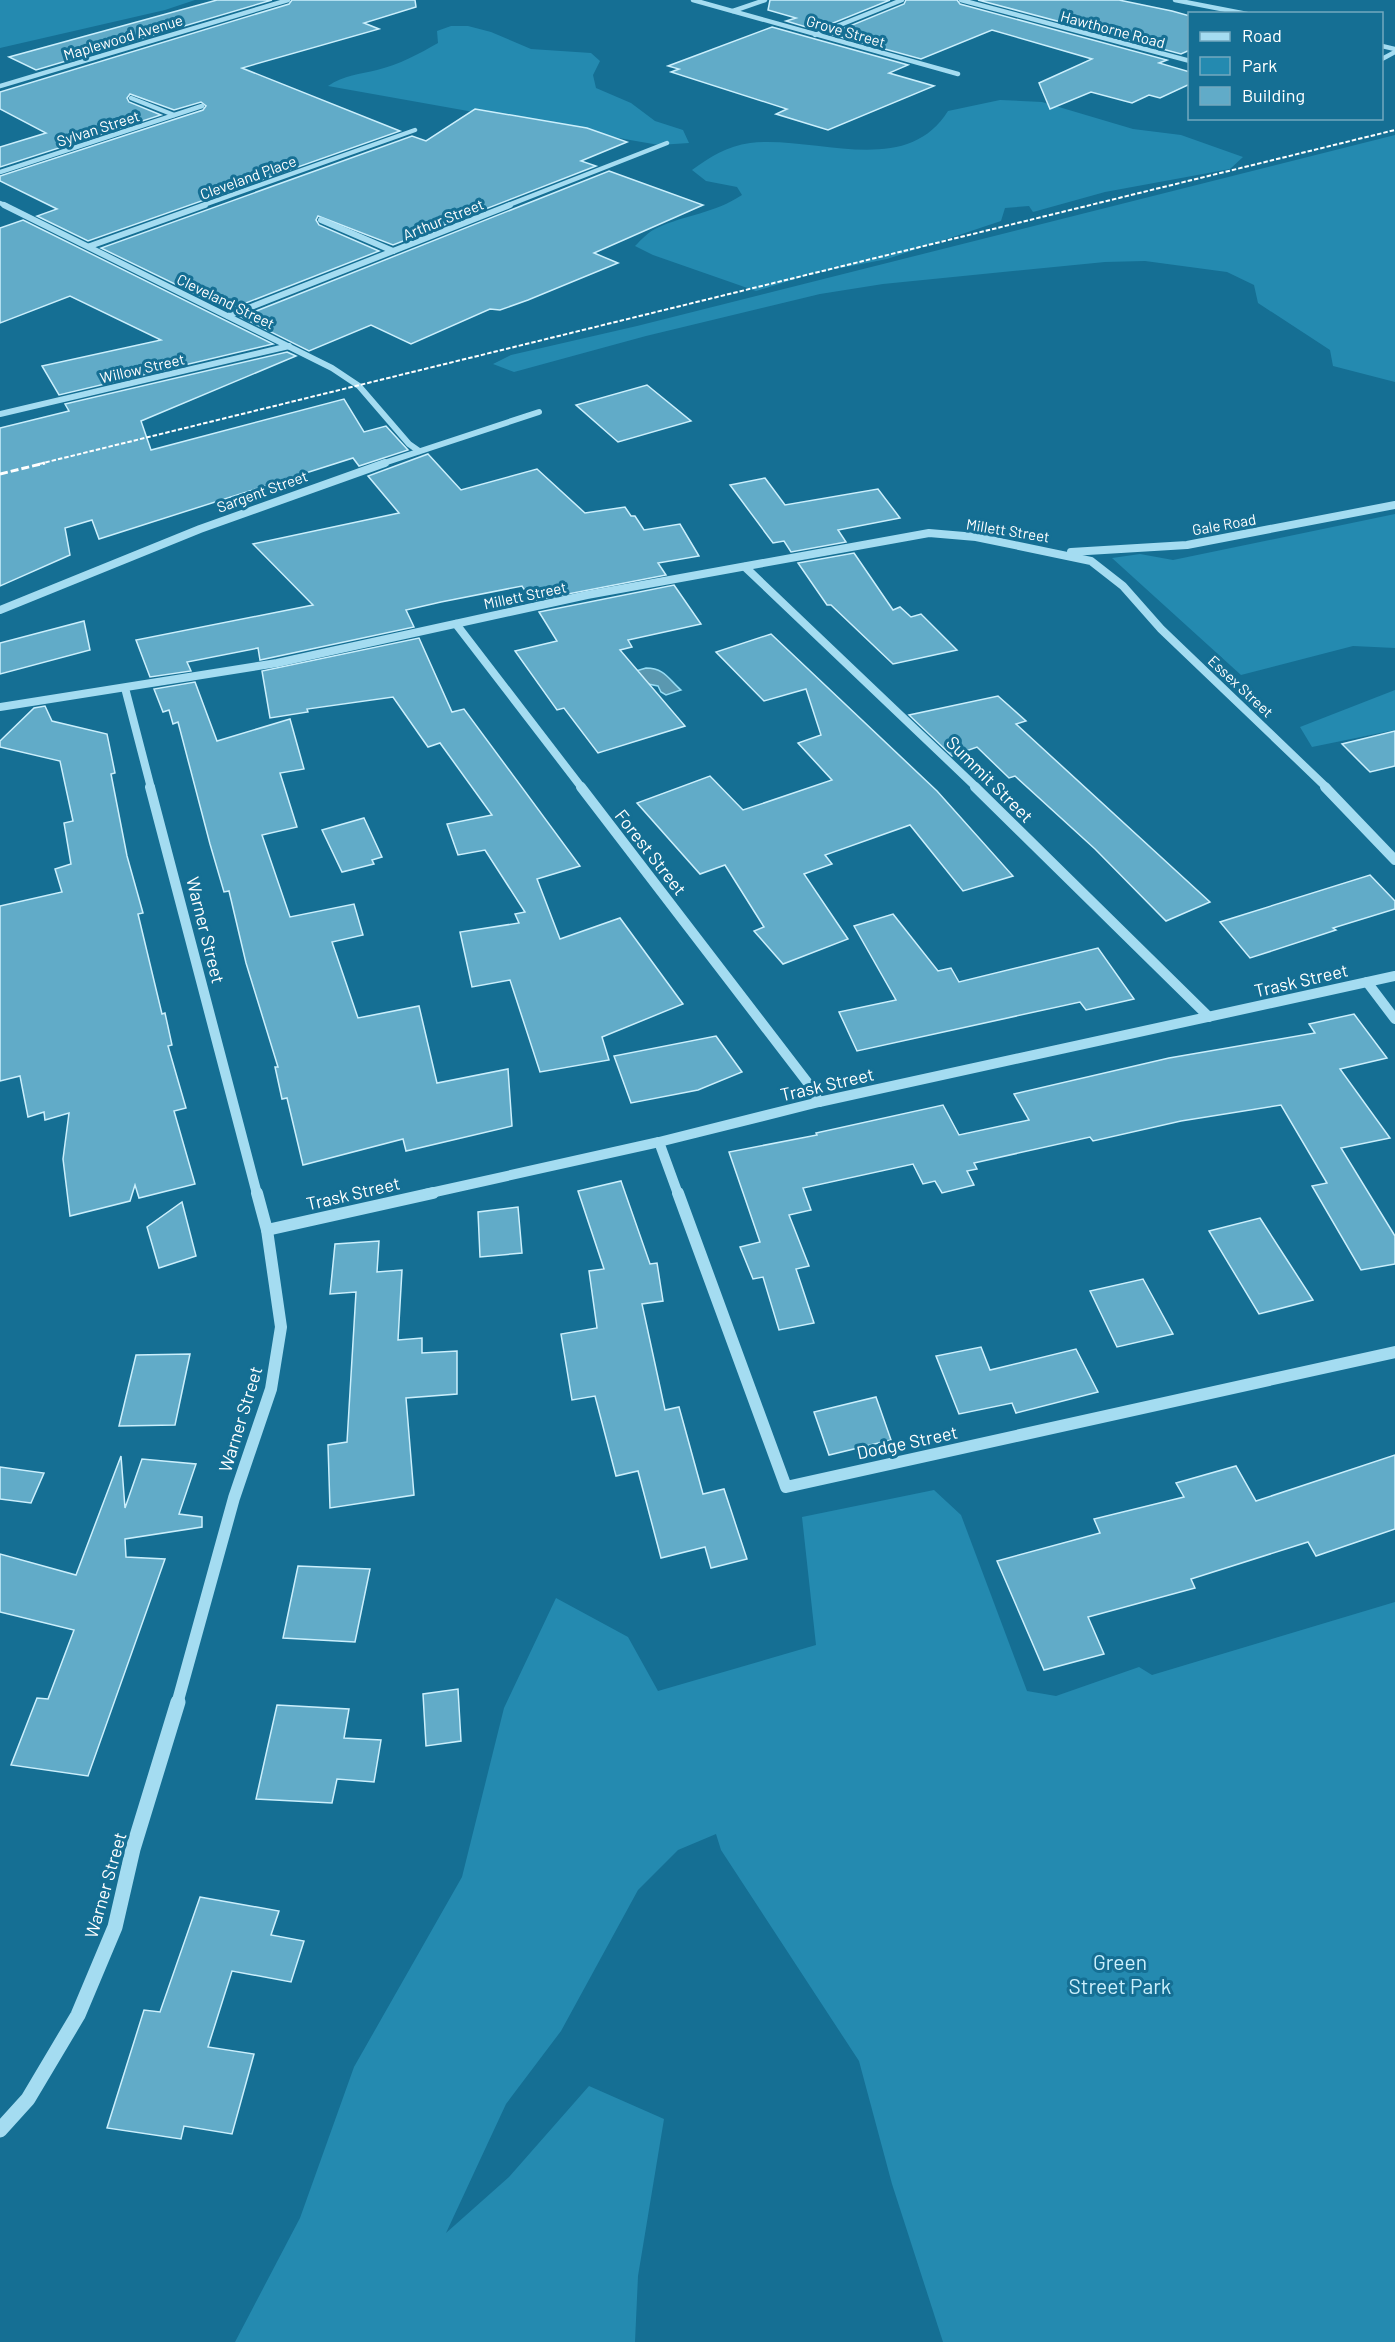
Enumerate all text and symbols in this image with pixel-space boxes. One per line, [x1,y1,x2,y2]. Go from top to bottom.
street label: Hawthorne Road [1059,6,1167,52]
street label: Maplewood Avenue [61,10,185,64]
street label: Grove Street [804,11,888,51]
legend [1188,12,1383,120]
text: Road [1242,24,1282,46]
text: Park [1242,54,1277,76]
text: Building [1242,84,1305,106]
street label: Sylvan Street [54,106,142,150]
street label: Cleveland Place [197,151,299,203]
street label: Arthur Street [400,195,486,243]
street label: Cleveland Street [174,270,278,332]
street label: Willow Street [98,349,186,387]
street label: Sargent Street [214,466,310,516]
street label: Gale Road [1191,510,1257,538]
street label: Millett Street [965,515,1051,545]
street label: Millett Street [482,577,568,613]
street label: Essex Street [1205,651,1277,721]
street label: Summit Street [942,731,1038,827]
street label: Forest Street [611,805,691,899]
street label: Warner Street [182,874,230,986]
street label: Trask Street [1252,959,1350,1001]
street label: Trask Street [778,1063,876,1105]
street label: Trask Street [304,1172,402,1214]
street label: Warner Street [214,1364,266,1474]
street label: Dodge Street [854,1421,960,1463]
street label: Warner Street [79,1830,131,1940]
park label: Green Street Park [1069,1949,1171,1998]

